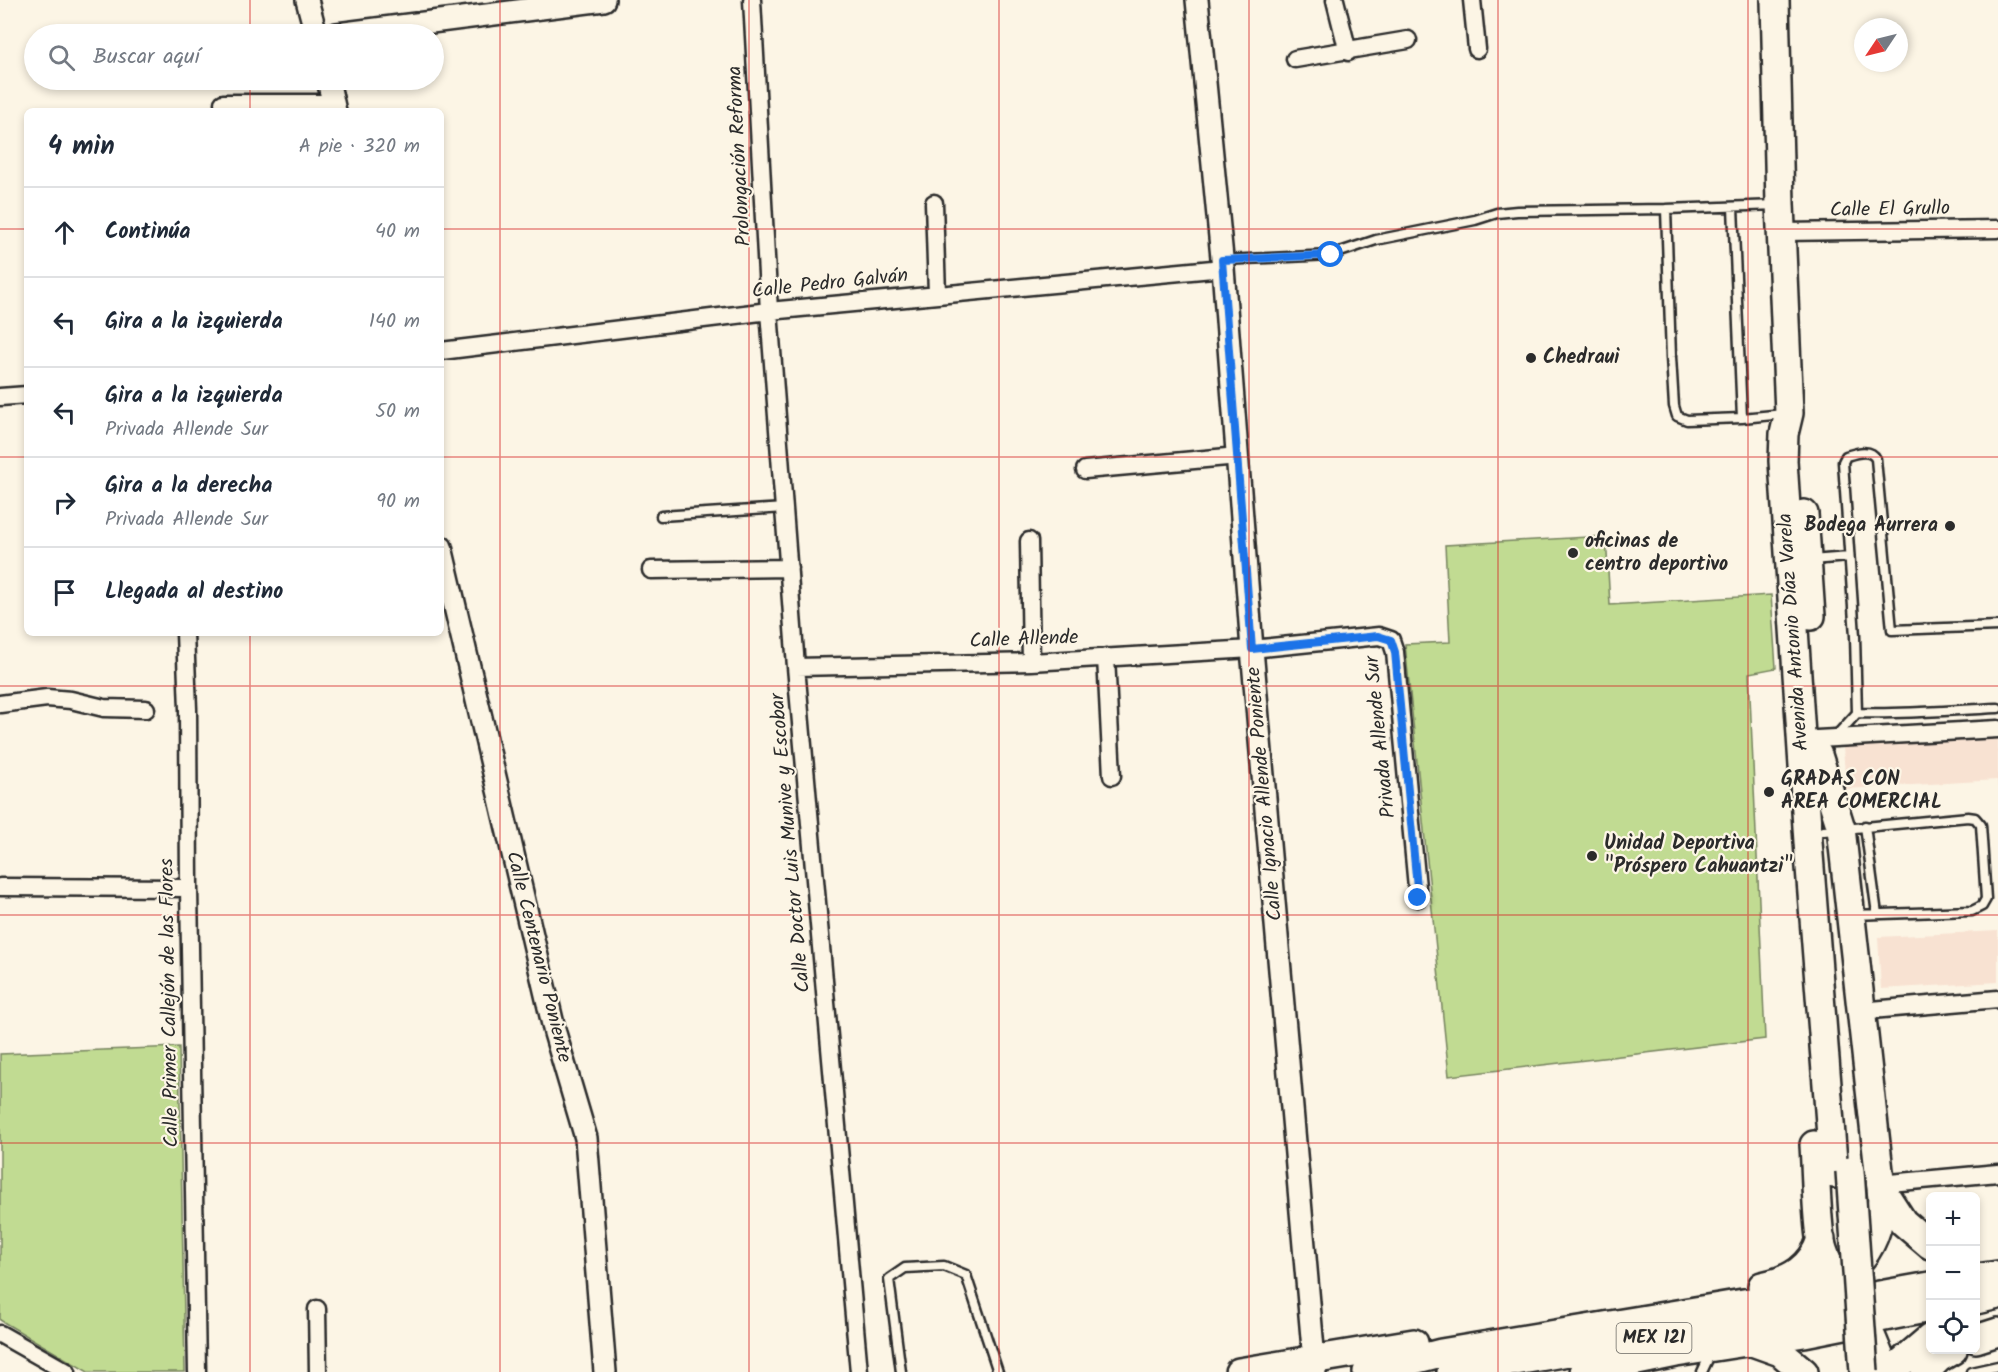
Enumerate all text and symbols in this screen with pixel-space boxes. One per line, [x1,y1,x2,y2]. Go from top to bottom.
north arrow [1854,18,1908,72]
search box [24,24,444,90]
text: Buscar aquí [93,40,200,75]
icon: search [45,41,78,74]
street label: Prolongación Reforma [719,65,761,247]
text: 4 min [48,126,115,168]
text: A pie · 320 m [299,131,420,163]
street label: Calle El Grullo [1830,193,1950,227]
text: Continúa [105,215,190,250]
icon: ahead [48,216,81,249]
text: 40 m [375,216,420,248]
route start [1317,241,1343,267]
street label: Calle Pedro Galván [750,260,910,308]
text: Gira a la izquierda [105,305,283,340]
icon: left [48,306,81,339]
text: 140 m [369,306,420,338]
place label: Chedraui [1543,342,1620,374]
marker: Chedraui [1524,351,1538,365]
text: Gira a la izquierda [105,379,283,414]
icon: left [48,396,81,429]
text: 50 m [375,396,420,428]
text: Privada Allende Sur [105,414,268,446]
text: Gira a la derecha [105,469,272,504]
icon: right [48,486,81,519]
text: 90 m [376,486,420,518]
text: Privada Allende Sur [105,504,268,536]
place label: Bodega Aurrera [1804,510,1938,542]
street label: Avenida Antonio Díaz Varela [1770,512,1818,752]
marker: Bodega Aurrera [1943,519,1957,533]
place label: oficinas de centro deportivo [1585,526,1728,581]
marker: oficinas de centro deportivo [1566,546,1580,560]
text: Llegada al destino [105,575,283,610]
icon: arrive [48,576,81,609]
street label: Calle Allende [969,622,1079,658]
street label: Privada Allende Sur [1356,653,1405,820]
street label: Calle Ignacio Allende Poniente [1238,666,1292,922]
street label: Calle Doctor Luis Munive y Escobar [762,690,820,994]
place label: GRADAS CON AREA COMERCIAL [1781,764,1942,819]
marker: GRADAS CON AREA COMERCIAL [1762,785,1776,799]
place label: Unidad Deportiva "Próspero Cahuantzi" [1604,828,1793,883]
street label: Calle Centenario Poniente [496,848,580,1066]
marker: Unidad Deportiva "Próspero Cahuantzi" [1585,849,1599,863]
street label: Calle Primer Callejón de las Flores [151,858,189,1148]
route end [1404,884,1430,910]
map controls [1926,1192,1980,1354]
button: + [1926,1192,1980,1246]
button: − [1926,1246,1980,1300]
button: locate [1926,1300,1980,1354]
road number: MEX 121 [1616,1323,1692,1353]

